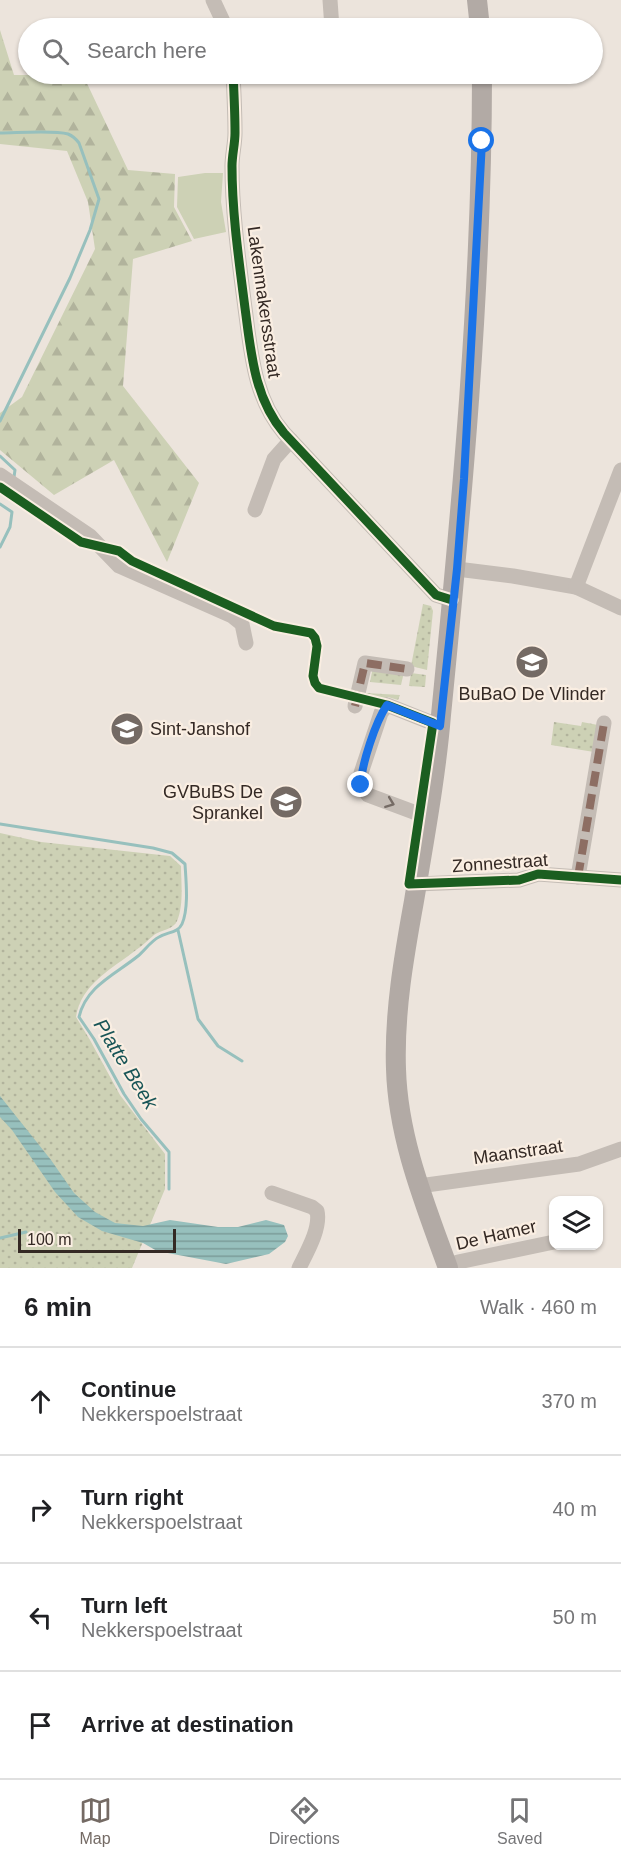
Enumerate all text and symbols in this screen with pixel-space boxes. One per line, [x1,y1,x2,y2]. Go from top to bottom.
search box [18,18,603,84]
icon: search [39,35,72,68]
text: Search here [87,38,207,63]
route start [468,127,494,153]
street label: Lakenmakersstraat [243,225,285,379]
school or university icon: BuBaO De Vlinder [514,644,550,680]
place label: BuBaO De Vlinder [458,684,606,704]
school or university icon: Sint-Janshof [109,711,145,747]
place label: Sint-Janshof [150,719,251,739]
route end [347,771,373,797]
place label: GVBuBS De Sprankel [163,782,263,823]
school or university icon: GVBuBS De Sprankel [268,784,304,820]
one-way arrow [385,796,395,809]
street label: Zonnestraat [451,850,549,876]
water label: Platte Beek [90,1015,163,1114]
street label: Maanstraat [472,1136,564,1168]
map controls [549,1196,603,1250]
button: layers [549,1196,603,1250]
street label: De Hamer [454,1216,538,1254]
scale bar [18,1226,176,1254]
text: 100 m [27,1231,71,1248]
text: 6 min [24,1292,92,1322]
text: Walk · 460 m [480,1296,597,1318]
text: Continue [81,1377,176,1402]
icon: ahead [24,1385,57,1418]
text: 370 m [541,1390,597,1412]
text: Nekkerspoelstraat [81,1403,242,1425]
text: Turn right [81,1485,183,1510]
icon: right [24,1493,57,1526]
text: 40 m [553,1498,597,1520]
text: Nekkerspoelstraat [81,1511,242,1533]
text: Turn left [81,1593,167,1618]
icon: left [24,1601,57,1634]
text: 50 m [553,1606,597,1628]
text: Nekkerspoelstraat [81,1619,242,1641]
icon: arrive [24,1709,57,1742]
text: Arrive at destination [81,1712,294,1737]
tab: Map [79,1794,112,1848]
tab: Directions [269,1794,340,1848]
tab: Saved [497,1794,542,1848]

